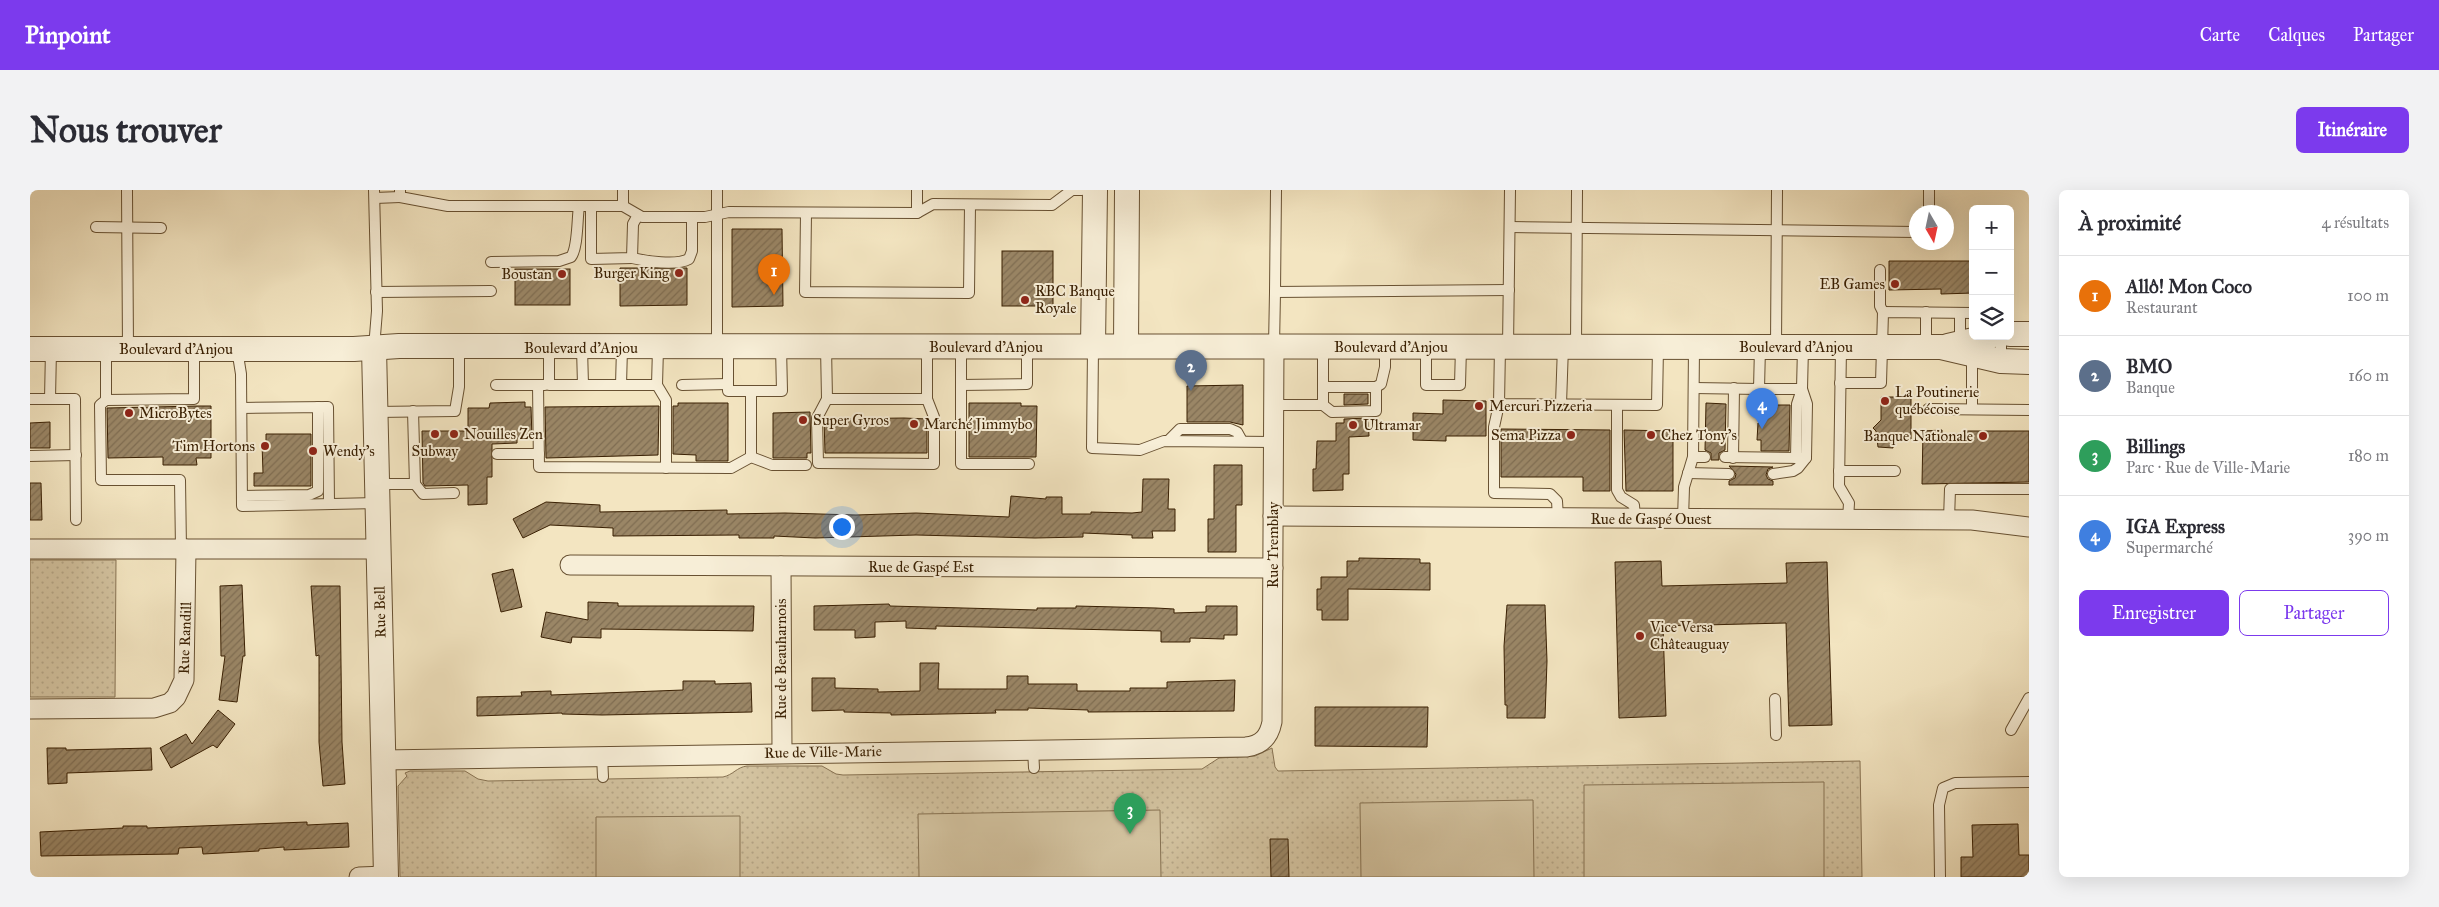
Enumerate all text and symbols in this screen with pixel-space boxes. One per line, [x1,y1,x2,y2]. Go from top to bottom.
text: Pinpoint [25,20,111,50]
text: Carte [2200,24,2240,46]
text: Calques [2268,24,2325,46]
text: Partager [2353,24,2414,46]
button: Itinéraire [2296,107,2409,153]
text: Nous trouver [30,109,222,152]
north arrow [1909,205,1954,250]
map controls [1969,205,2014,340]
button: + [1969,205,2014,250]
text: À proximité [2079,210,2181,236]
text: 4 résultats [2322,213,2389,232]
button: − [1969,250,2014,295]
pin: 1 [758,254,790,295]
place label: Burger King [593,264,670,282]
place label: Boustan [501,265,552,283]
marker: Burger King [673,267,685,279]
marker: Boustan [556,268,568,280]
place label: EB Games [1820,275,1885,293]
text: Allô! Mon Coco [2126,275,2252,298]
marker: EB Games [1889,278,1901,290]
place label: RBC Banque Royale [1035,282,1115,317]
text: 1 [2092,286,2098,305]
text: 100 m [2347,286,2389,305]
marker: RBC Banque Royale [1019,294,1031,306]
button: layers [1969,295,2014,340]
text: Restaurant [2126,298,2198,317]
street label: Boulevard d'Anjou [929,338,1043,356]
street label: Boulevard d'Anjou [1334,338,1448,356]
street label: Boulevard d'Anjou [1739,338,1853,356]
street label: Boulevard d'Anjou [524,339,638,357]
street label: Boulevard d'Anjou [119,340,233,358]
pin: 2 [1175,350,1207,391]
text: BMO [2126,355,2172,378]
text: 2 [2091,366,2099,385]
text: 160 m [2348,366,2389,385]
text: Banque [2126,378,2175,397]
place label: La Poutinerie québécoise [1895,383,1979,419]
pin: 4 [1746,388,1778,429]
marker: La Poutinerie québécoise [1879,395,1891,407]
place label: Mercuri Pizzeria [1489,397,1593,415]
marker: Mercuri Pizzeria [1473,400,1485,412]
place label: MicroBytes [139,404,212,422]
marker: MicroBytes [123,407,135,419]
place label: Super Gyros [813,411,889,429]
marker: Super Gyros [797,414,809,426]
place label: Marché Jimmybo [924,415,1033,434]
place label: Ultramar [1363,416,1421,434]
marker: Marché Jimmybo [908,418,920,430]
marker: Ultramar [1347,419,1359,431]
place label: Nouilles Zen [464,425,543,443]
place label: Sema Pizza [1491,426,1562,444]
place label: Chez Tony's [1661,426,1737,444]
place label: Banque Nationale [1864,427,1973,446]
marker: Subway [429,428,441,440]
marker: Nouilles Zen [448,428,460,440]
marker: Sema Pizza [1565,429,1577,441]
marker: Chez Tony's [1645,429,1657,441]
marker: Banque Nationale [1977,430,1989,442]
text: Billings [2126,435,2185,458]
place label: Tim Hortons [172,437,255,455]
marker: Tim Hortons [259,440,271,452]
place label: Wendy's [323,442,375,460]
place label: Subway [412,442,459,460]
marker: Wendy's [307,445,319,457]
text: 3 [2092,446,2098,465]
text: 180 m [2348,446,2389,465]
text: Parc · Rue de Ville-Marie [2126,458,2290,477]
street label: Rue Tremblay [1264,501,1282,588]
street label: Rue de Gaspé Ouest [1590,510,1712,528]
your location [829,514,855,540]
text: IGA Express [2126,515,2225,538]
text: 4 [2091,526,2099,545]
text: 390 m [2348,526,2389,545]
text: Supermarché [2126,538,2213,557]
street label: Rue de Gaspé Est [868,558,975,576]
street label: Rue Bell [371,585,389,638]
button: Enregistrer [2079,590,2229,636]
button: Partager [2239,590,2389,636]
street label: Rue de Beauharnois [772,598,790,720]
street label: Rue Randill [175,600,195,675]
place label: Vice Versa Châteauguay [1649,618,1730,653]
marker: Vice Versa Châteauguay [1634,630,1646,642]
street label: Rue de Ville-Marie [764,742,882,762]
pin: 3 [1114,793,1146,834]

